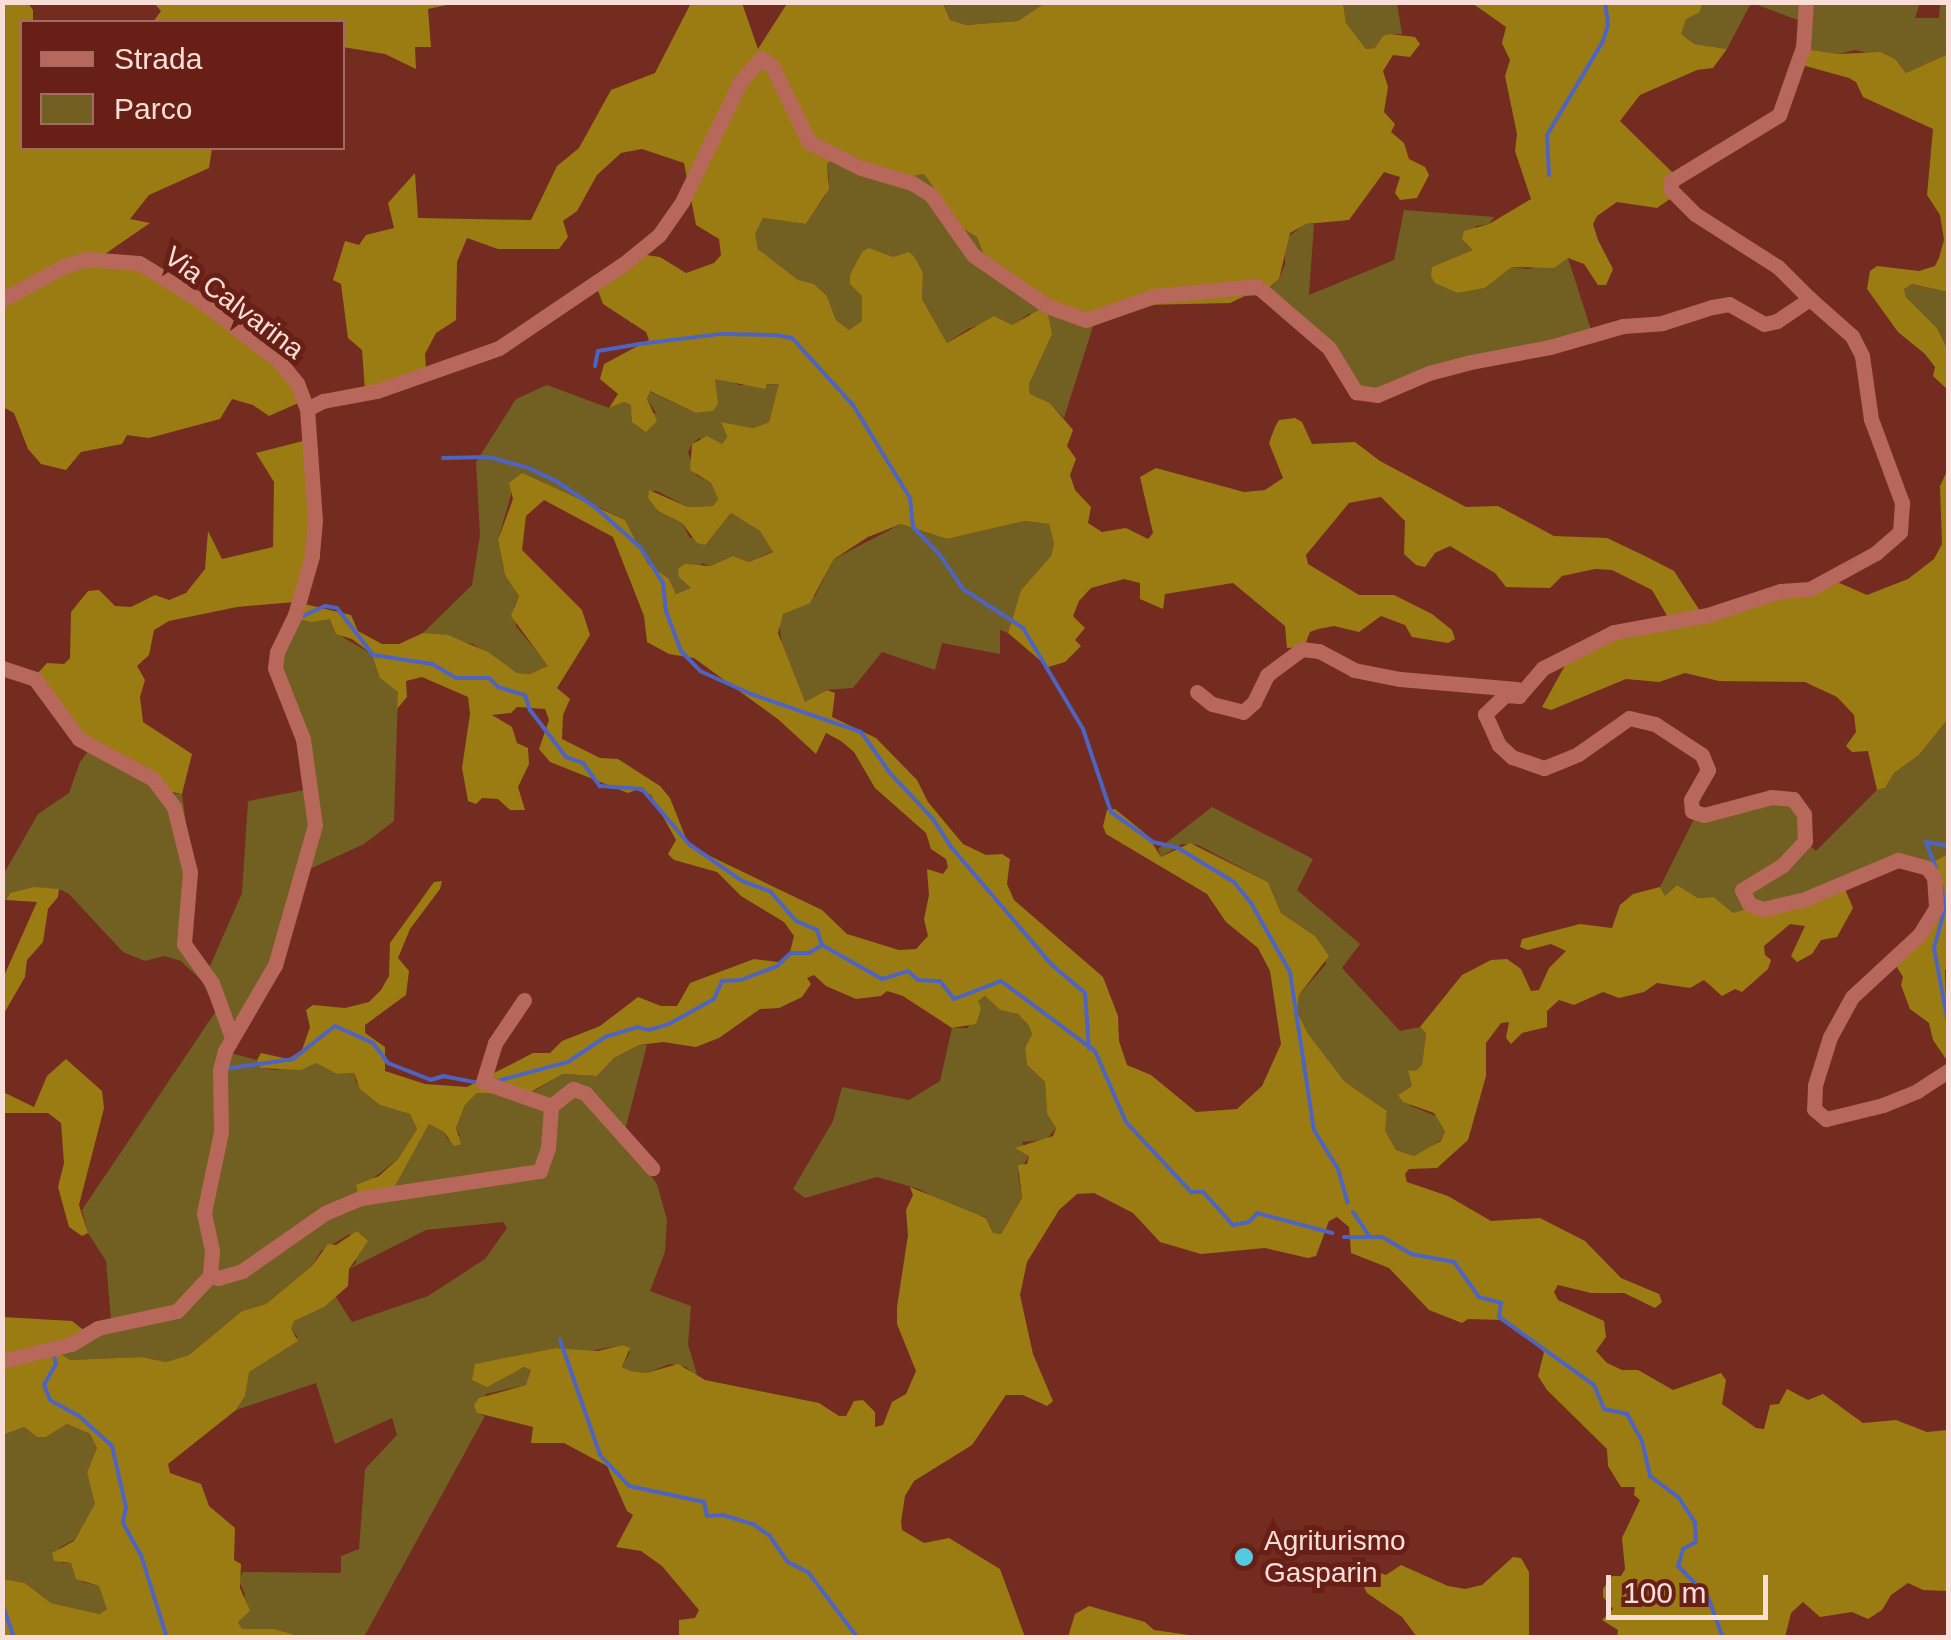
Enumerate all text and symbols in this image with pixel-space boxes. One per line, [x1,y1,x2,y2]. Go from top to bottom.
legend [20,20,345,150]
text: Strada [114,42,202,75]
text: Parco [114,92,192,125]
street label: Via Calvarina [158,240,310,366]
place label: Agriturismo Gasparin [1264,1524,1406,1590]
marker: Agriturismo Gasparin [1233,1546,1255,1568]
scale bar [1611,1555,1774,1617]
text: 100 m [1623,1576,1706,1609]

